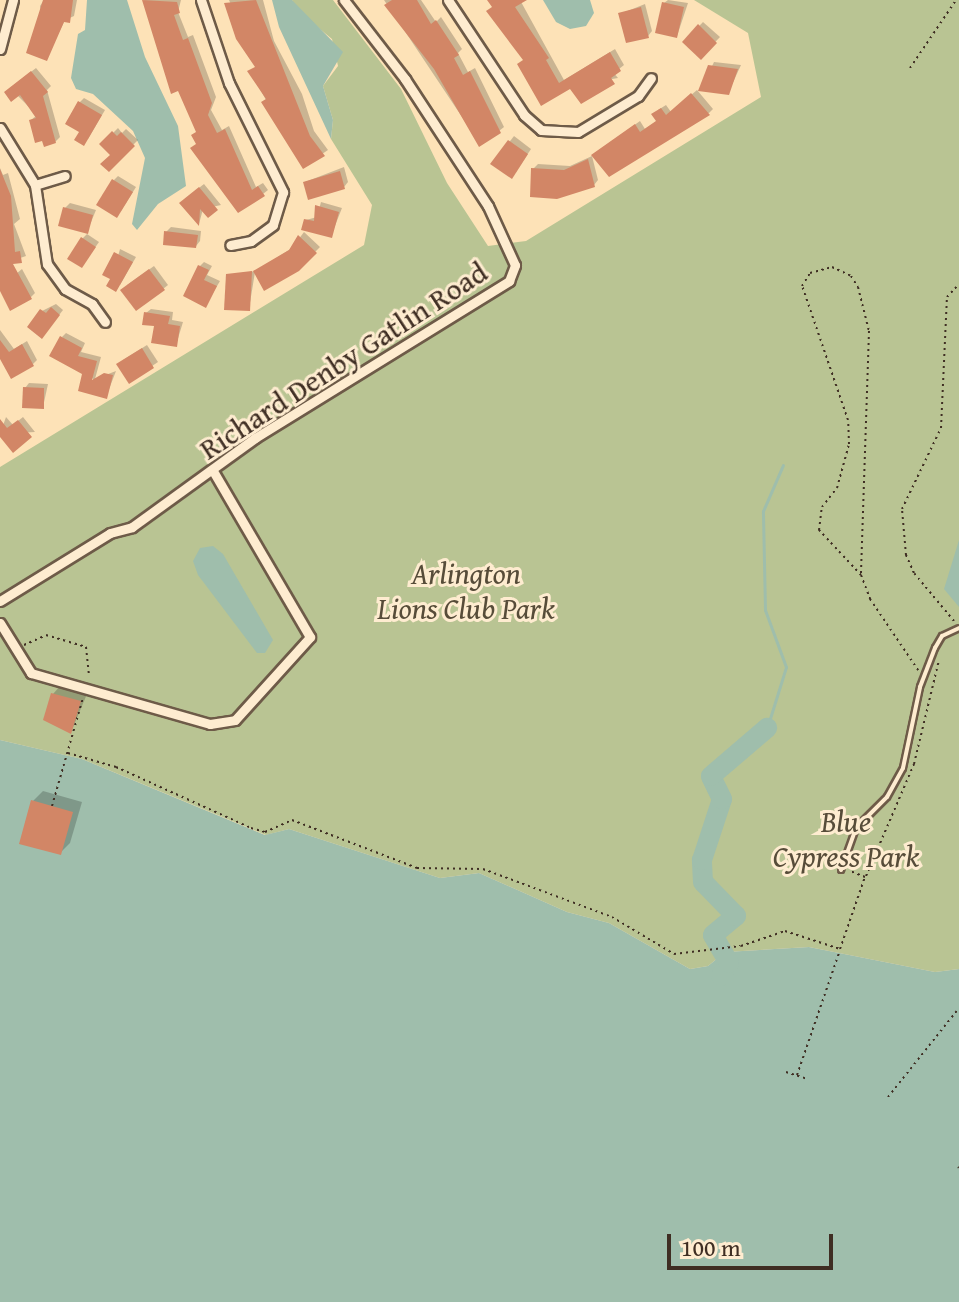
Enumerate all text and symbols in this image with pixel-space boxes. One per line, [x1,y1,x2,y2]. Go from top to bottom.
street label: Richard Denby Gatlin Road [192,253,494,467]
park label: Arlington Lions Club Park [377,555,555,626]
park label: Blue Cypress Park [773,803,919,874]
scale bar [671,1218,837,1268]
text: 100 m [681,1230,741,1265]

